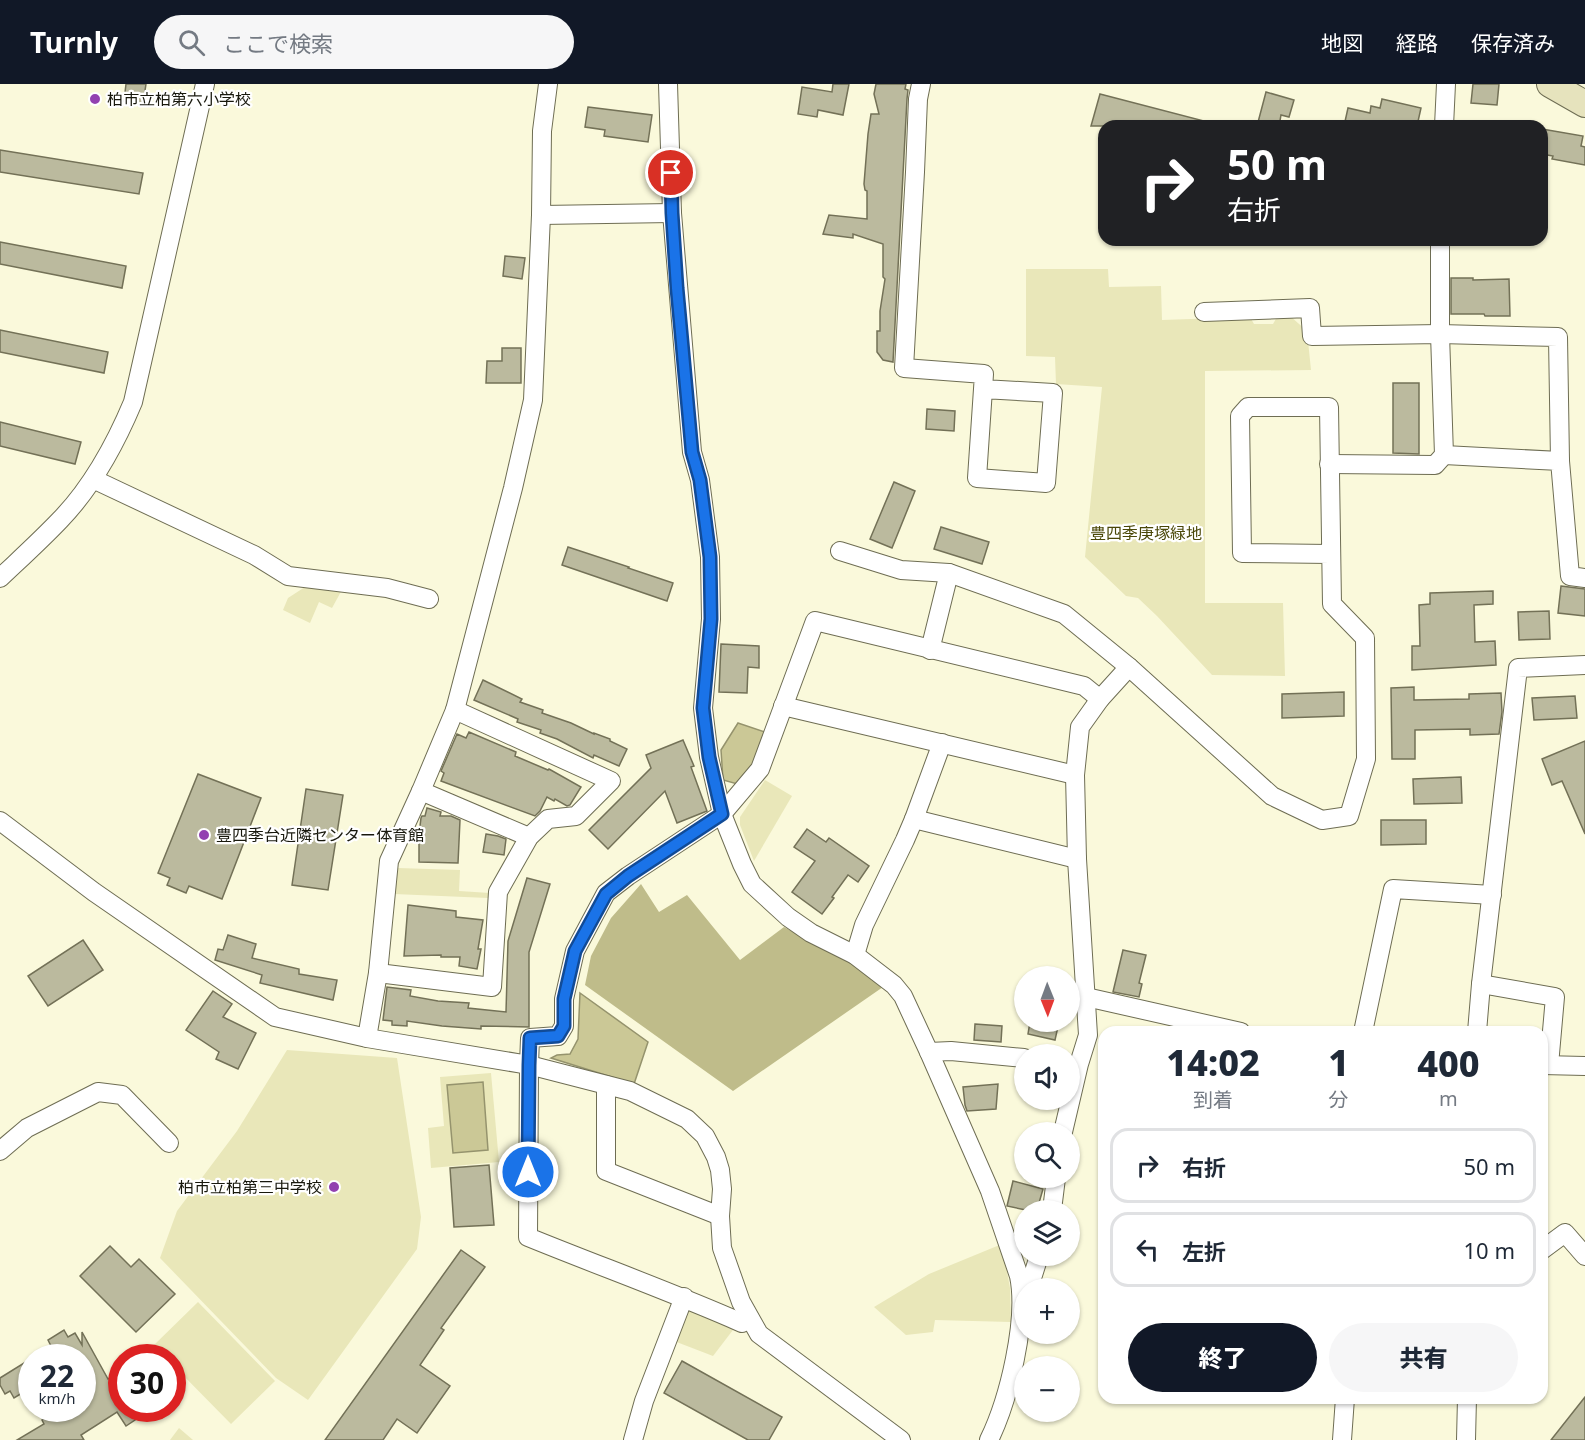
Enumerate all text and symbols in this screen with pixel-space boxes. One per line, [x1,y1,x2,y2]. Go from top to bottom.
search box [154,15,574,69]
text: Turnly [30,23,118,61]
icon: search [175,26,208,59]
text: ここで検索 [223,28,333,58]
text: 地図 [1321,29,1363,57]
text: 経路 [1396,29,1438,57]
text: 保存済み [1471,29,1555,57]
place label: 柏市立柏第六小学校 [107,88,251,110]
marker: 柏市立柏第六小学校 [88,92,102,106]
text: 50 m [1227,135,1327,192]
icon: right [1128,144,1206,222]
pin [645,147,696,198]
icon: arrive [654,156,687,189]
text: 右折 [1227,191,1281,228]
park label: 豊四季庚塚緑地 [1090,522,1202,544]
place label: 豊四季台近隣センター体育館 [216,824,424,846]
marker: 豊四季台近隣センター体育館 [197,828,211,842]
north arrow [1014,966,1080,1032]
map controls [1014,966,1080,1422]
text: 14:02 [1166,1038,1260,1087]
text: 1 [1328,1038,1349,1087]
text: 400 [1417,1039,1480,1088]
button: sound [1014,1044,1080,1110]
text: m [1439,1085,1458,1112]
text: 到着 [1193,1086,1233,1113]
text: 分 [1329,1086,1349,1113]
button: search [1014,1122,1080,1188]
position arrow [496,1140,560,1204]
icon: right [1131,1149,1164,1182]
text: 50 m [1464,1151,1515,1181]
text: 右折 [1182,1152,1226,1182]
place label: 柏市立柏第三中学校 [178,1176,322,1198]
marker: 柏市立柏第三中学校 [327,1180,341,1194]
button: layers [1014,1200,1080,1266]
icon: left [1131,1233,1164,1266]
text: 10 m [1464,1235,1515,1265]
text: 左折 [1182,1236,1226,1266]
button: + [1014,1278,1080,1344]
button: 終了 [1128,1323,1317,1392]
button: 共有 [1329,1323,1518,1392]
speed limit sign: 30 [108,1344,186,1422]
text: 22 [40,1355,74,1396]
button: − [1014,1356,1080,1422]
text: km/h [39,1388,75,1408]

